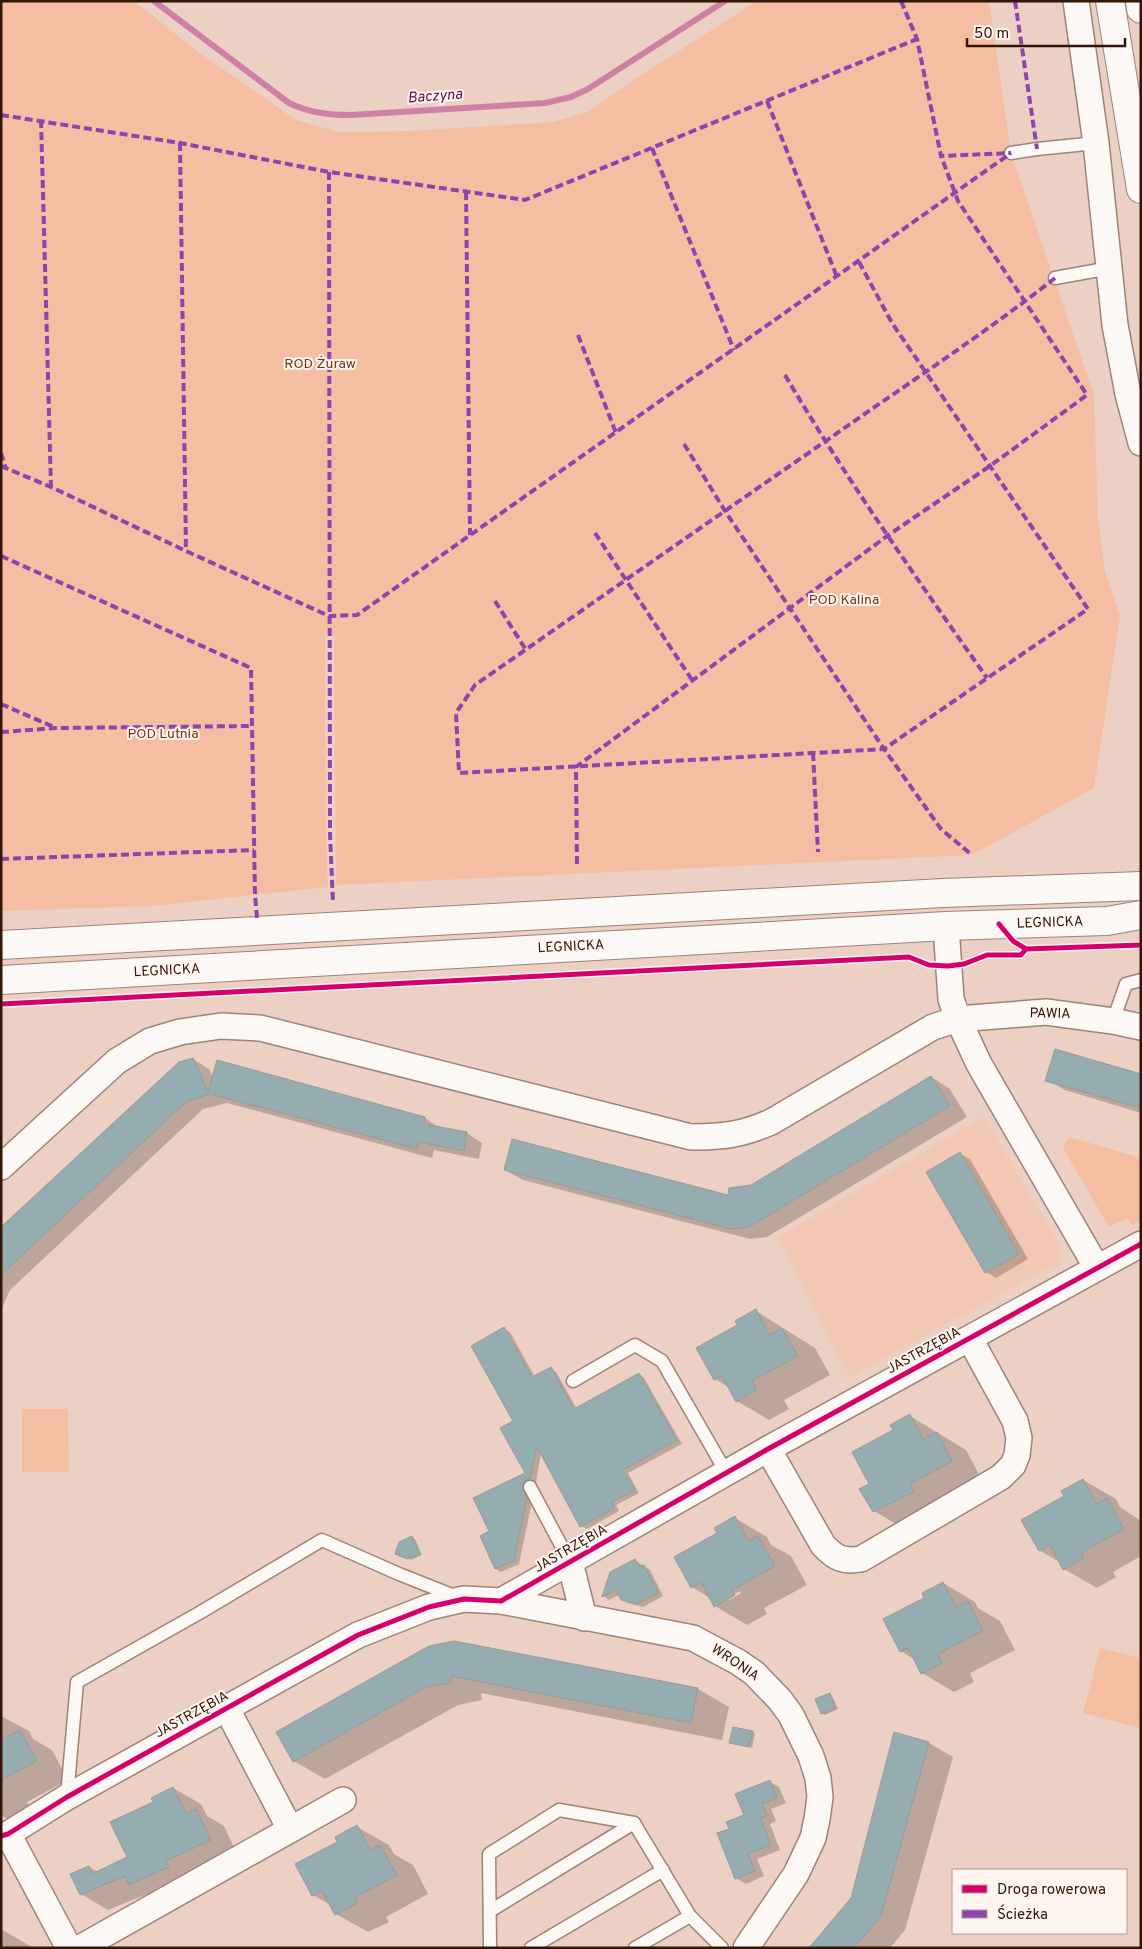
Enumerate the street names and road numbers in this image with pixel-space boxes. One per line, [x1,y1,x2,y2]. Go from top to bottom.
street label: LEGNICKA [1016,913,1084,933]
street label: LEGNICKA [537,937,605,957]
street label: LEGNICKA [133,961,201,981]
street label: PAWIA [1029,1005,1071,1023]
street label: JASTRZĘBIA [884,1324,964,1378]
street label: JASTRZĘBIA [531,1521,611,1577]
street label: WRONIA [708,1641,762,1685]
street label: JASTRZĘBIA [152,1688,232,1742]

